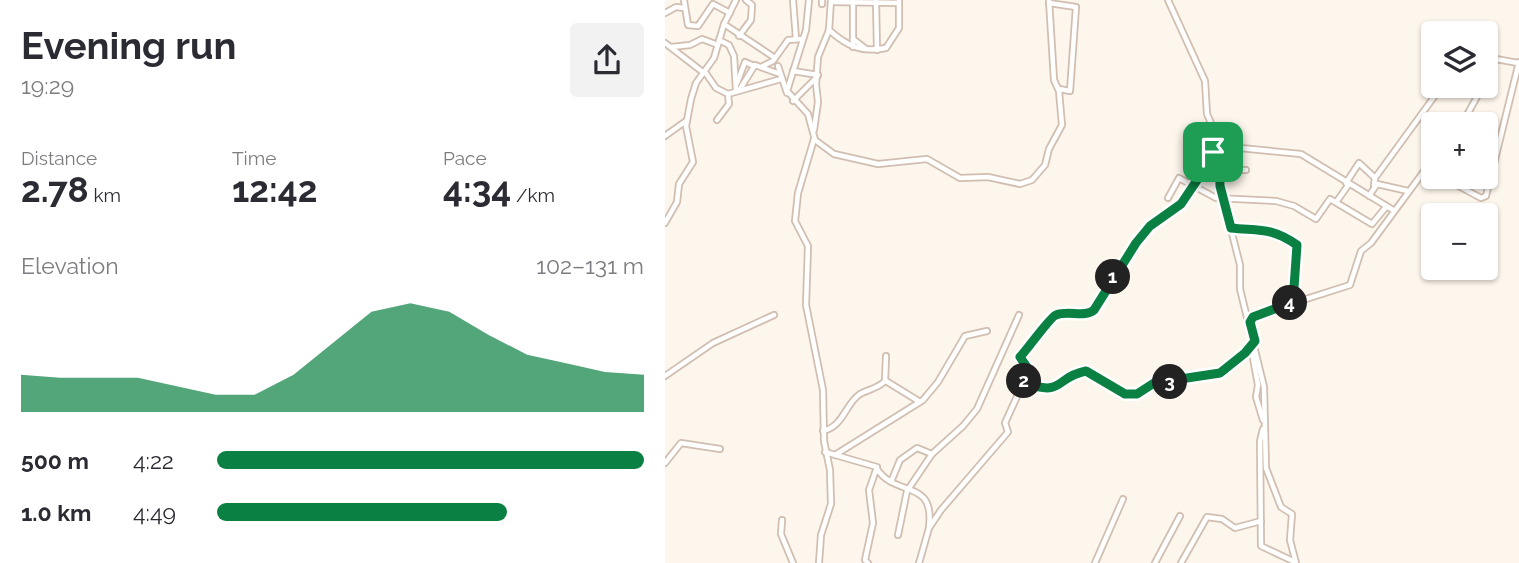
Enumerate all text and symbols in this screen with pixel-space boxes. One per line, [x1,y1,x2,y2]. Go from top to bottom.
map controls [1421,21,1498,280]
button: layers [1421,21,1498,98]
text: Evening run [21,23,236,68]
button: share [570,23,644,97]
text: 19:29 [21,72,74,99]
button: + [1421,112,1498,189]
pin [1183,122,1243,182]
icon: arrive [1194,133,1232,171]
text: Distance [21,147,97,169]
text: Time [232,147,276,169]
text: Pace [443,147,487,169]
text: 2.78 [21,169,89,210]
text: 12:42 [232,169,317,210]
text: 4:34 [443,169,511,210]
text: km [89,184,121,206]
text: /km [511,184,555,206]
button: − [1421,203,1498,280]
text: Elevation [21,252,119,279]
text: 102–131 m [536,252,644,279]
pin: 1 [1095,260,1131,294]
text: 1 [1108,265,1117,287]
pin: 4 [1273,286,1307,320]
text: 4 [1284,291,1295,313]
pin: 2 [1007,364,1041,398]
pin: 3 [1153,364,1187,400]
text: 2 [1018,369,1029,391]
text: 3 [1164,370,1175,392]
text: 500 m [21,447,89,474]
text: 4:22 [133,447,174,474]
text: 1.0 km [21,499,91,526]
text: 4:49 [133,499,176,526]

